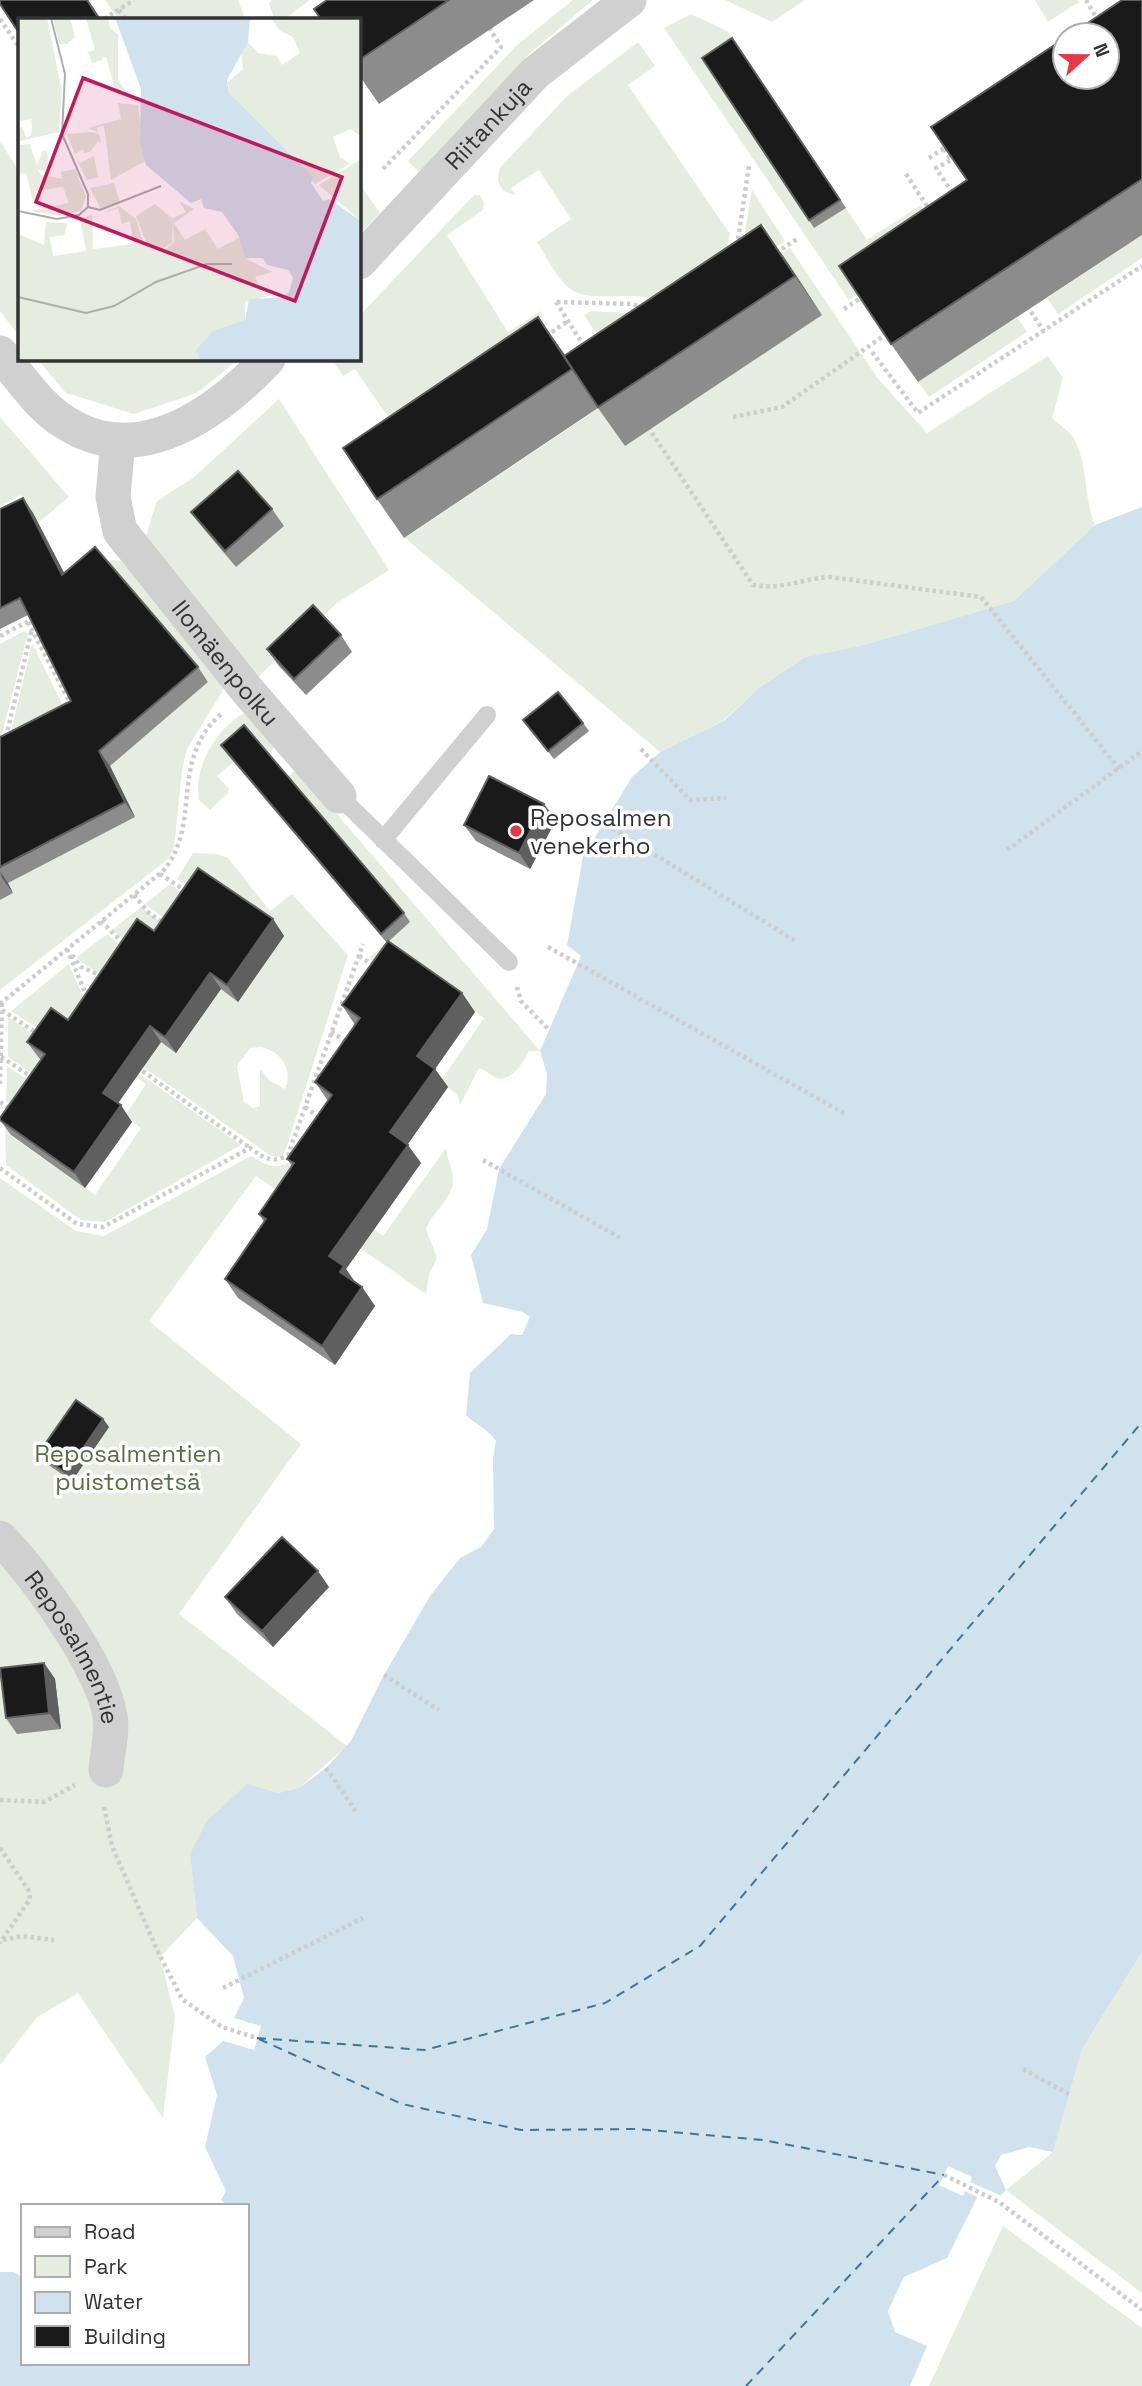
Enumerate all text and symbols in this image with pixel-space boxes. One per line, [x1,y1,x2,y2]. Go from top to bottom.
inset map [18,18,360,360]
north arrow [1051,21,1121,91]
text: N [1087,40,1115,61]
street label: Riitankuja [438,71,538,176]
street label: Ilomäenpolku [166,593,286,732]
place label: Reposalmen venekerho [530,802,671,861]
marker: Reposalmen venekerho [508,823,524,839]
park label: Reposalmentien puistometsä [35,1438,221,1497]
street label: Reposalmentie [18,1564,127,1726]
legend [21,2204,248,2365]
text: Road [84,2218,136,2245]
text: Park [84,2253,128,2280]
text: Water [84,2288,143,2315]
text: Building [84,2323,166,2350]

